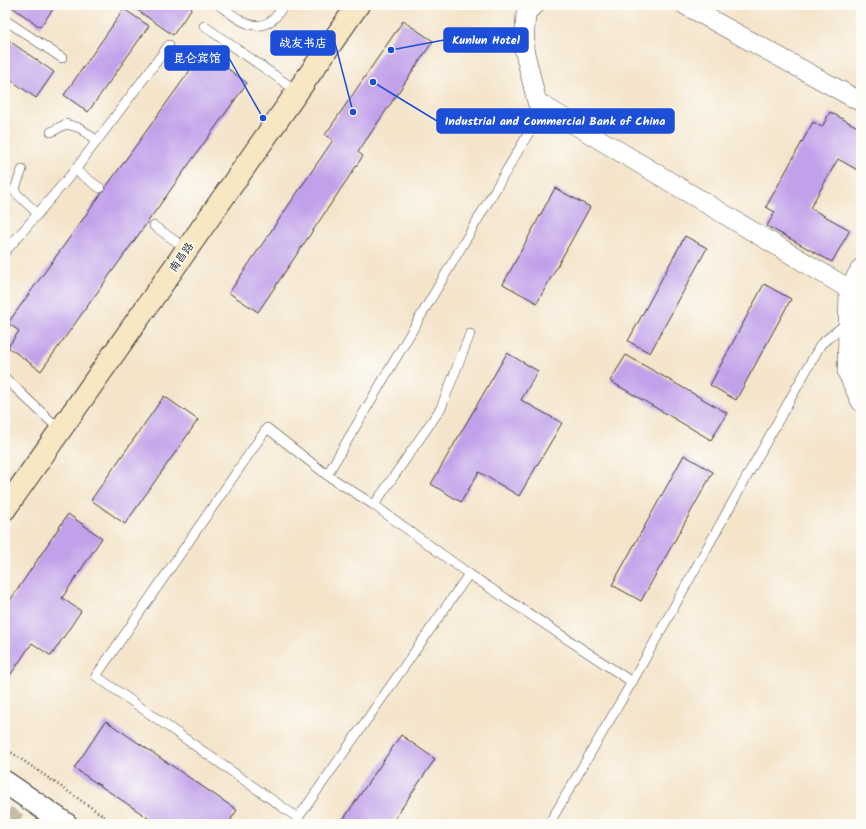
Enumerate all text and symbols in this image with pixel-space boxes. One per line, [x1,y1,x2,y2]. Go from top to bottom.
callout: Kunlun Hotel [444,28,528,52]
callout: 战友书店 [271,31,335,55]
text: Kunlun Hotel [452,31,521,50]
text: 战友书店 [279,34,327,53]
callout: 昆仑宾馆 [165,46,229,70]
text: 昆仑宾馆 [173,49,221,68]
callout: Industrial and Commercial Bank of China [437,109,674,133]
text: Industrial and Commercial Bank of China [445,112,665,131]
street label: 南昌路 [165,239,199,276]

